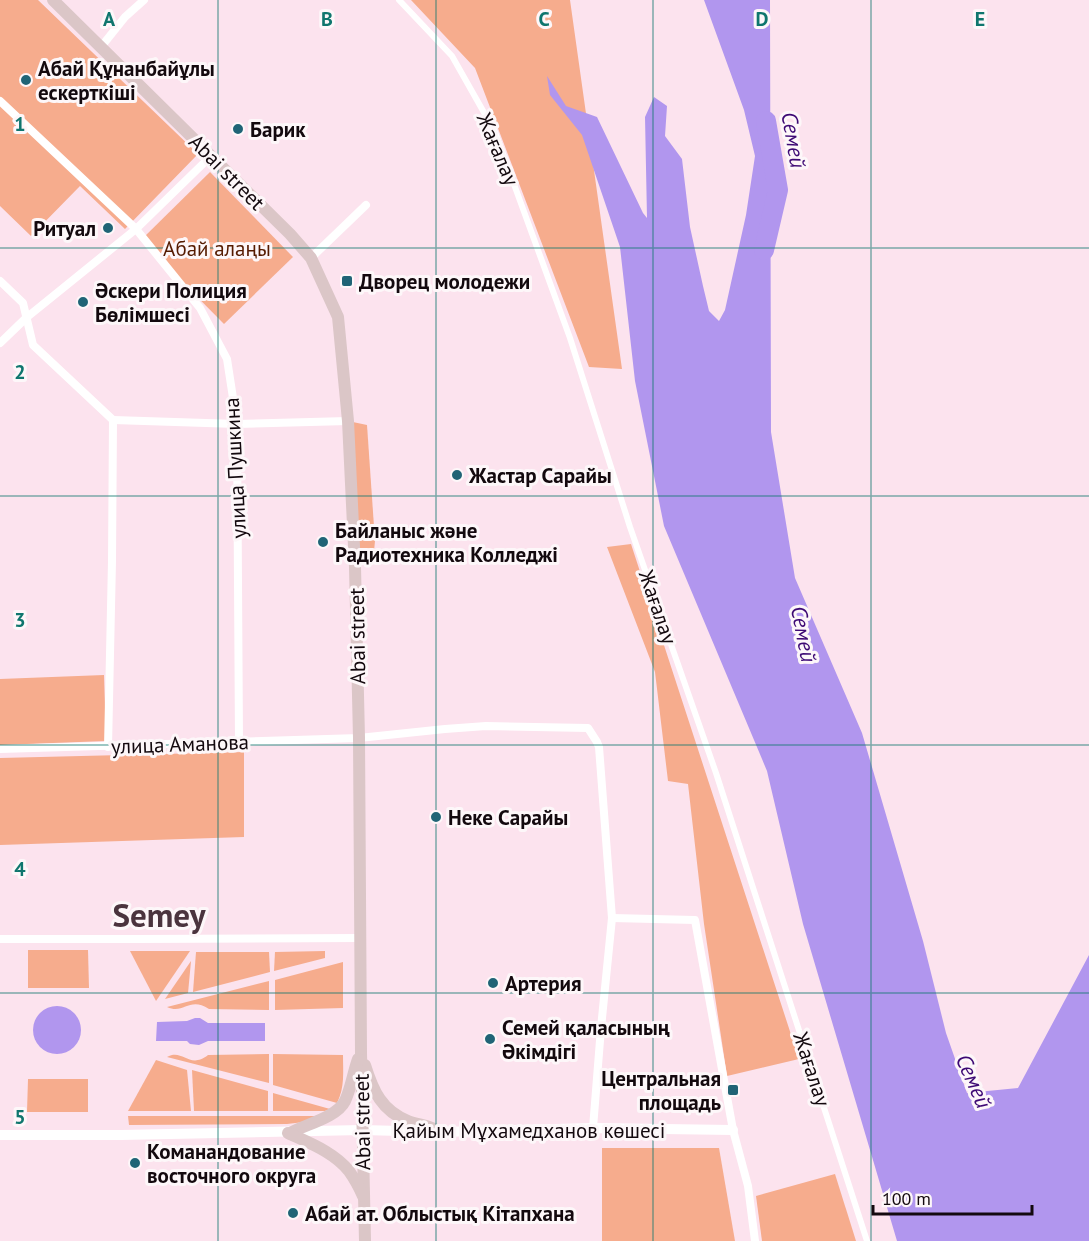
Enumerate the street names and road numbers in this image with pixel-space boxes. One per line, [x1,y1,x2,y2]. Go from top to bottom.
street label: Жағалау [470,108,525,190]
street label: Abai street [183,128,271,216]
street label: улица Пушкина [218,397,252,539]
street label: Жағалау [632,565,683,648]
street label: Abai street [343,587,371,685]
street label: улица Аманова [111,728,249,760]
street label: Жағалау [787,1027,837,1110]
street label: Abai street [348,1073,376,1171]
street label: Қайым Мұхамедханов көшесі [393,1117,665,1144]

